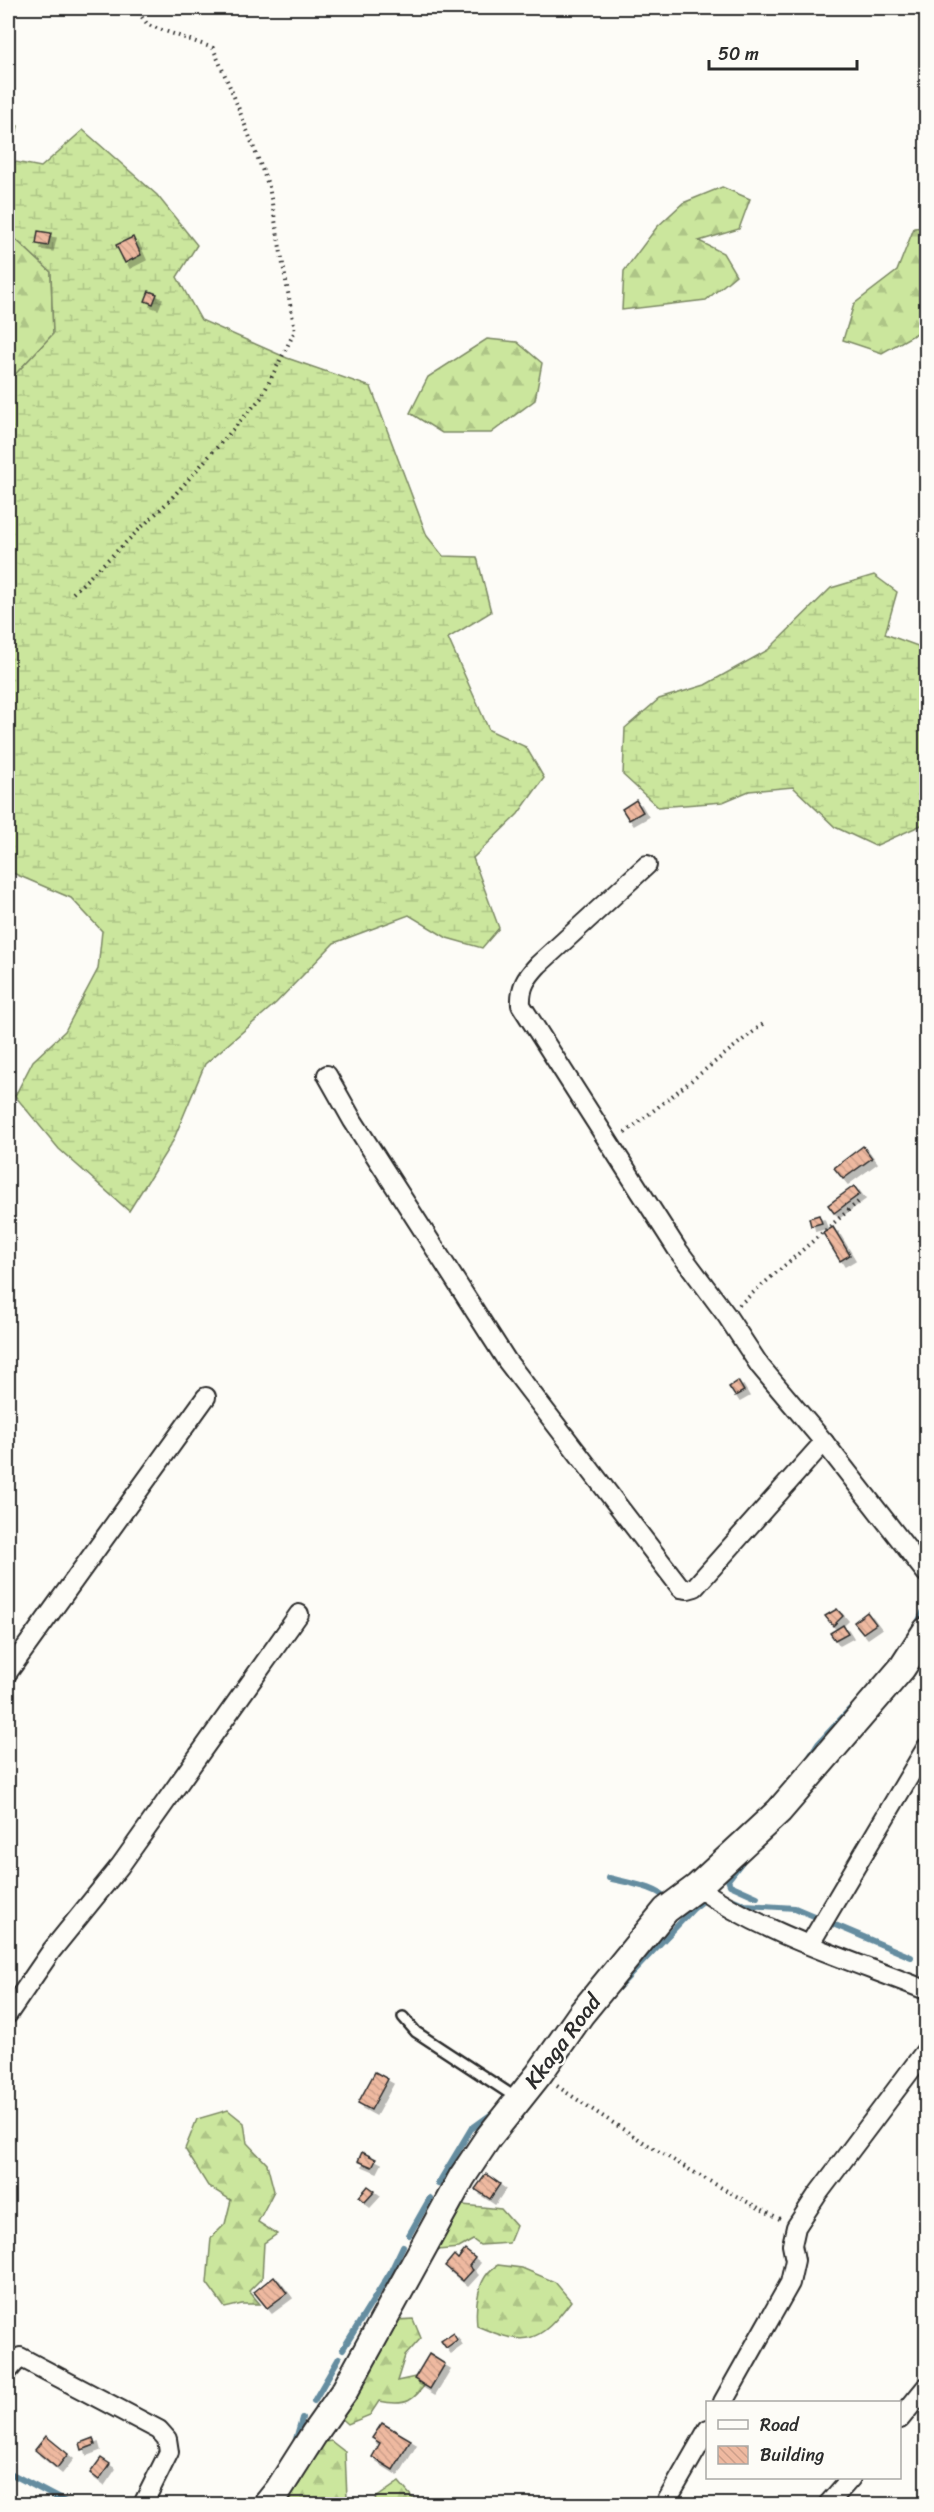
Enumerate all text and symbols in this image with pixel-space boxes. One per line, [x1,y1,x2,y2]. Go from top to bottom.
scale bar [709,33,858,71]
text: 50 m [718,38,759,70]
street label: Kkaga Road [513,1984,612,2097]
legend [706,2401,901,2479]
text: Road [760,2409,800,2441]
text: Building [760,2439,824,2471]

